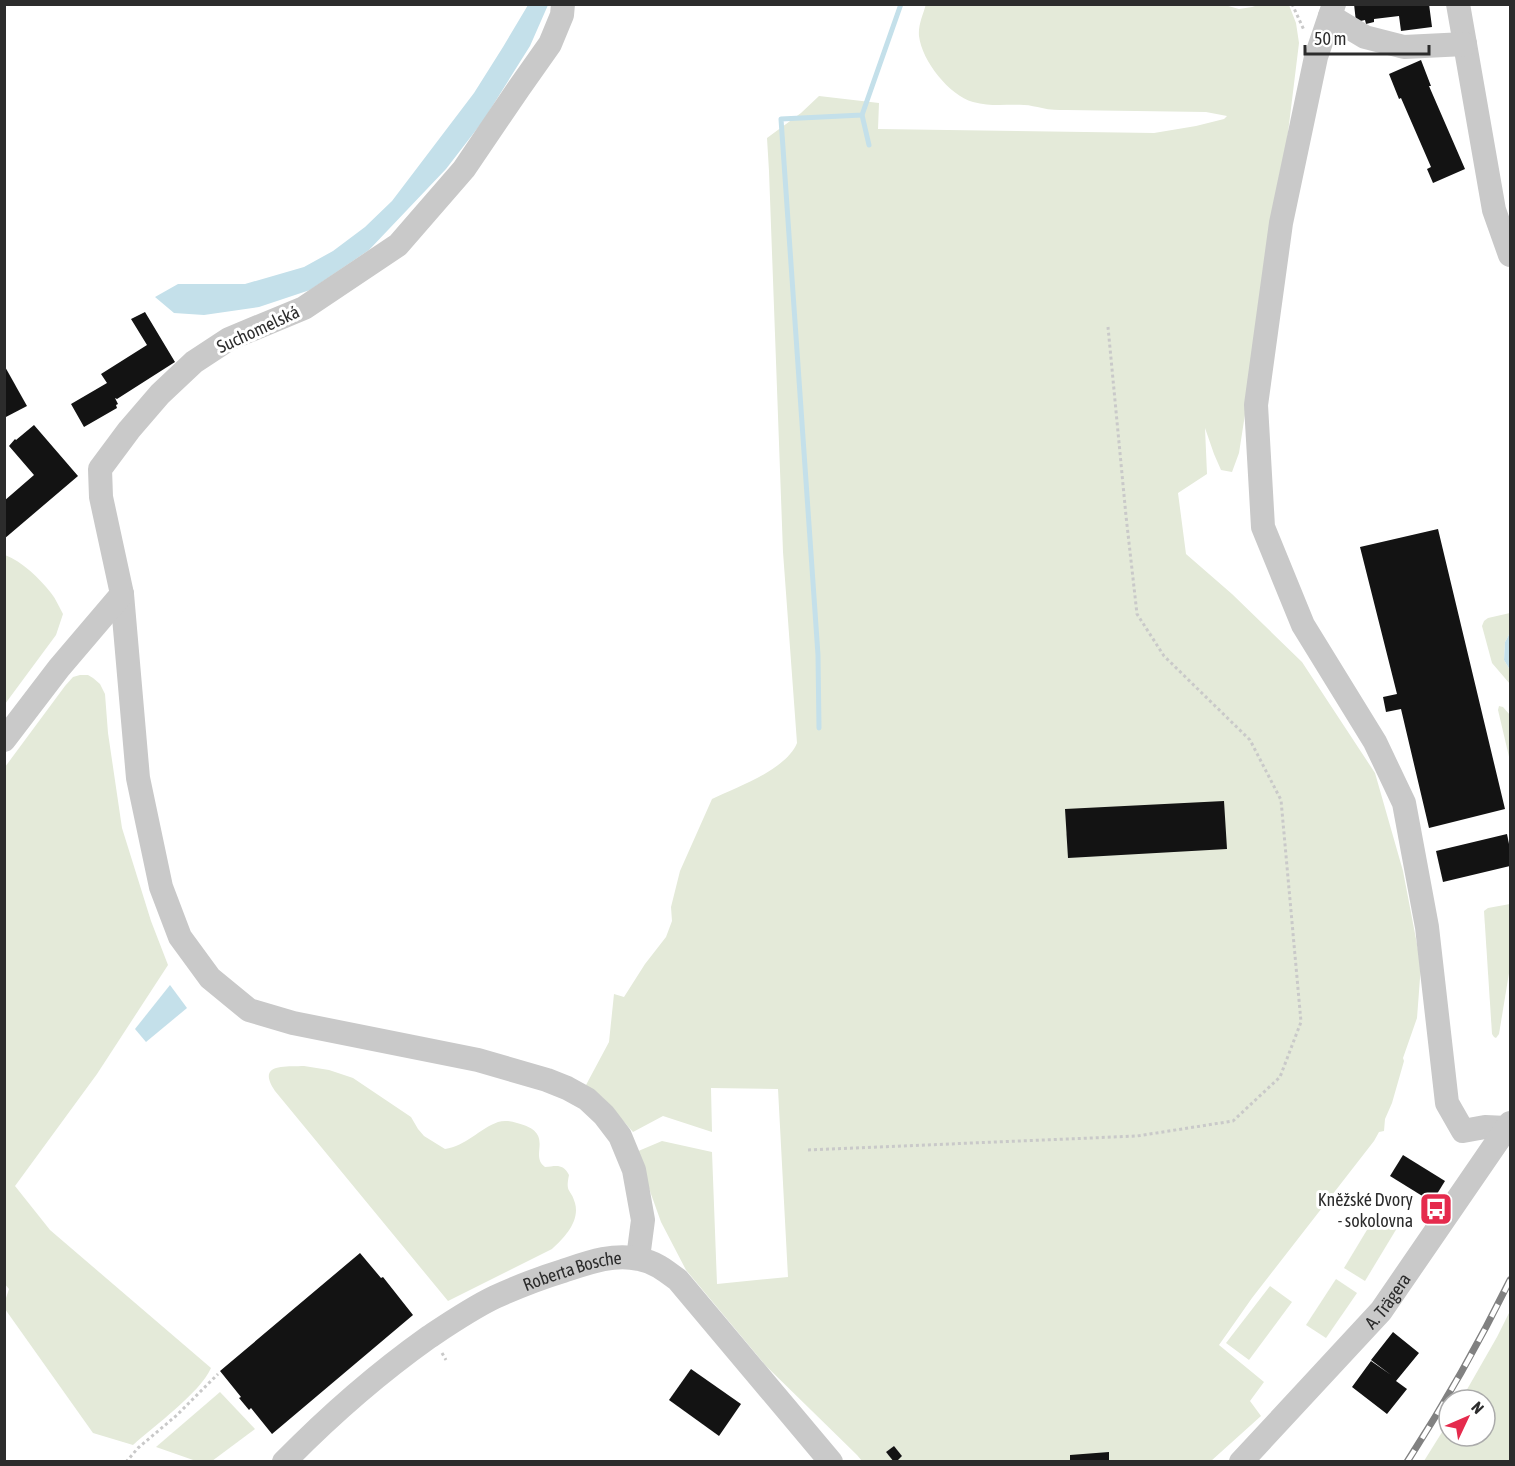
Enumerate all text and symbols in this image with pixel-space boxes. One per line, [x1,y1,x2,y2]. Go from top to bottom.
scale bar [1305,18,1430,56]
text: 50 m [1314,28,1346,49]
street label: Suchomelská [213,301,303,357]
place label: Kněžské Dvory - sokolovna [1318,1189,1413,1231]
bus stop icon: Kněžské Dvory - sokolovna [1418,1191,1454,1227]
street label: Roberta Bosche [520,1247,622,1295]
street label: A. Trägera [1360,1269,1414,1333]
north arrow [1437,1388,1497,1448]
text: N [1468,1398,1488,1417]

